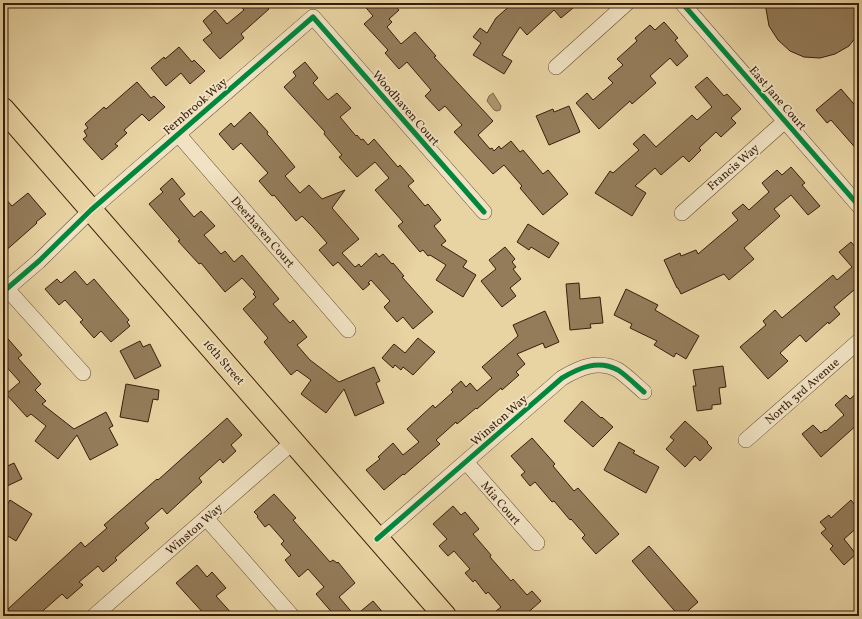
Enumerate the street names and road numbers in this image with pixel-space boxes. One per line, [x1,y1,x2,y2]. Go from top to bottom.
street label: East Jane Court [745,63,810,134]
street label: Woodhaven Court [368,68,442,150]
street label: Fernbrook Way [160,74,232,139]
street label: Francis Way [704,140,763,195]
street label: Deerhaven Court [227,194,298,272]
street label: 16th Street [199,336,248,389]
street label: North 3rd Avenue [762,355,843,429]
street label: Winston Way [468,391,532,450]
street label: Mia Court [477,478,524,529]
street label: Winston Way [163,500,227,559]

